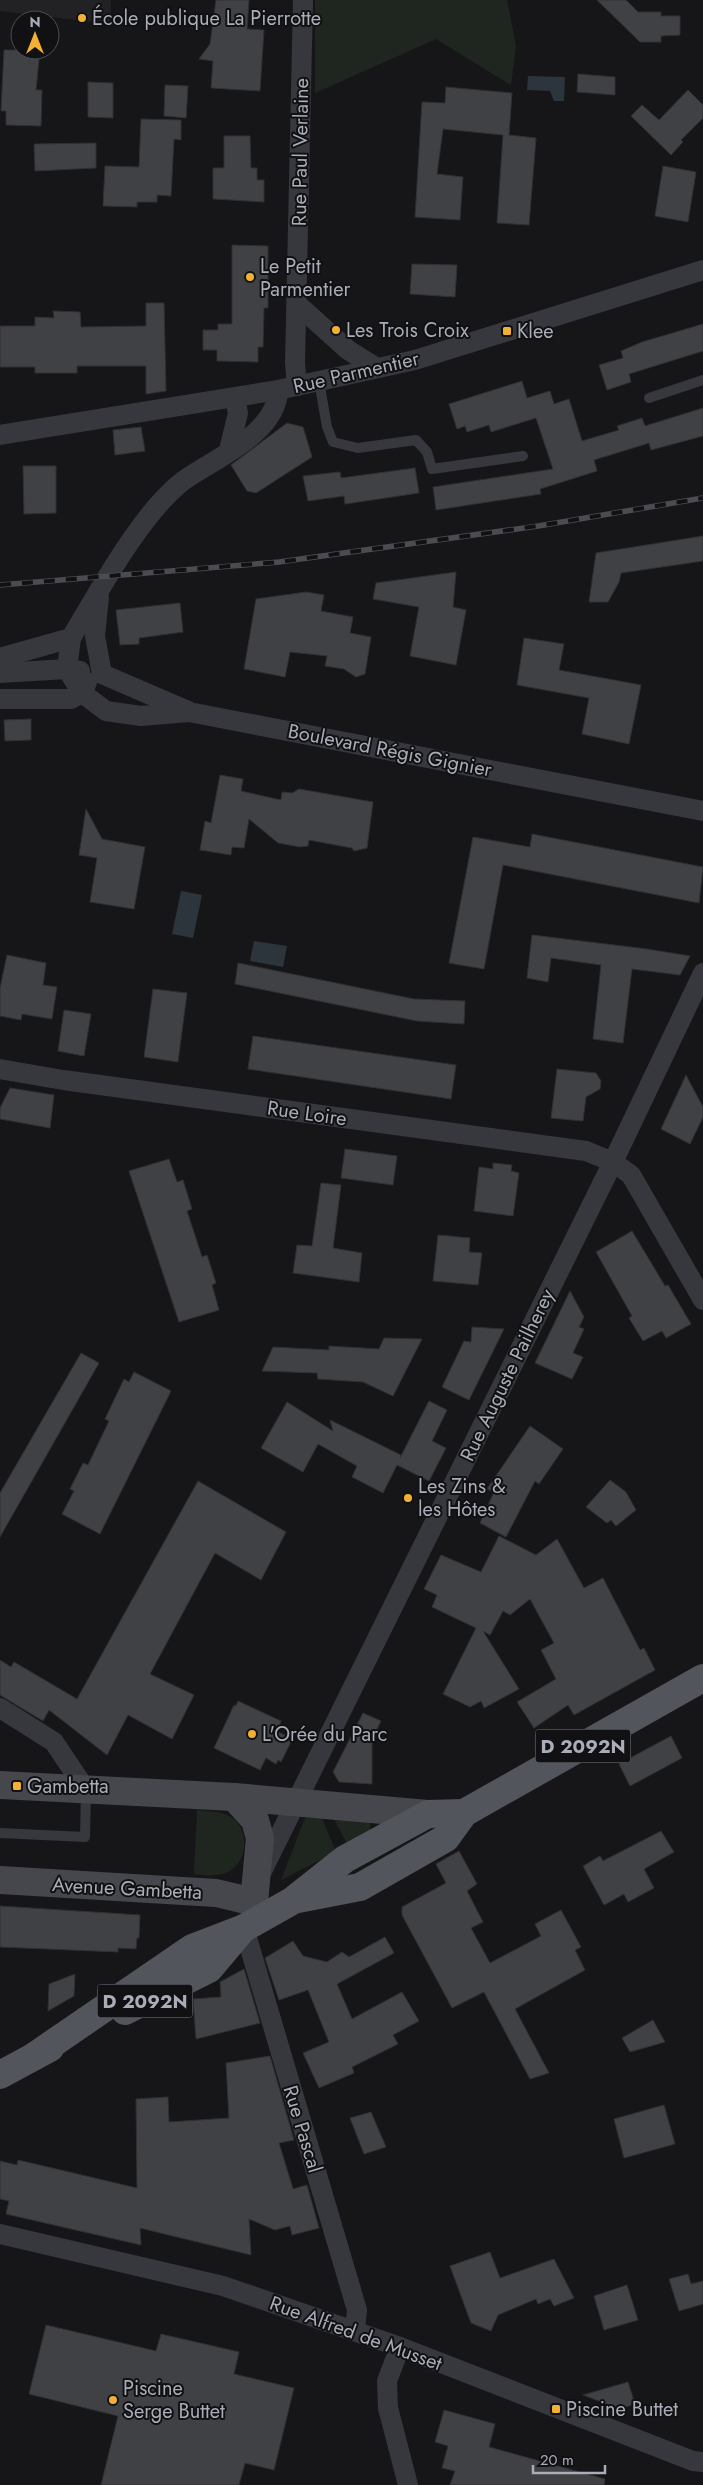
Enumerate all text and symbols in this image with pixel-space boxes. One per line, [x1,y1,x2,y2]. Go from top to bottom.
place label: École publique La Pierrotte [92,4,321,33]
north arrow [10,10,60,60]
text: N [29,12,41,32]
marker: École publique La Pierrotte [76,12,88,24]
street label: Rue Paul Verlaine [285,78,316,226]
place label: Le Petit Parmentier [260,252,351,304]
marker: Le Petit Parmentier [244,271,256,283]
place label: Les Trois Croix [346,316,469,345]
place label: Klee [517,317,554,346]
marker: Les Trois Croix [330,324,342,336]
marker: Klee [501,325,513,337]
street label: Rue Parmentier [290,344,422,401]
street label: Boulevard Régis Gignier [286,717,494,784]
street label: Rue Loire [265,1094,349,1133]
street label: Rue Auguste Pailherey [453,1284,562,1466]
place label: Les Zins & les Hôtes [418,1472,506,1524]
marker: Les Zins & les Hôtes [402,1492,414,1504]
place label: L'Orée du Parc [262,1720,387,1749]
marker: L'Orée du Parc [246,1728,258,1740]
road number: D 2092N [536,1730,630,1762]
place label: Gambetta [27,1772,109,1801]
marker: Gambetta [11,1780,23,1792]
street label: Avenue Gambetta [51,1870,203,1907]
road number: D 2092N [98,1984,192,2018]
street label: Rue Pascal [276,2082,330,2176]
street label: Rue Alfred de Musset [266,2289,446,2378]
place label: Piscine Serge Buttet [123,2374,225,2426]
marker: Piscine Serge Buttet [107,2394,119,2406]
place label: Piscine Buttet [566,2395,678,2424]
marker: Piscine Buttet [550,2403,562,2415]
scale bar [533,2442,606,2474]
text: 20 m [540,2449,574,2471]

